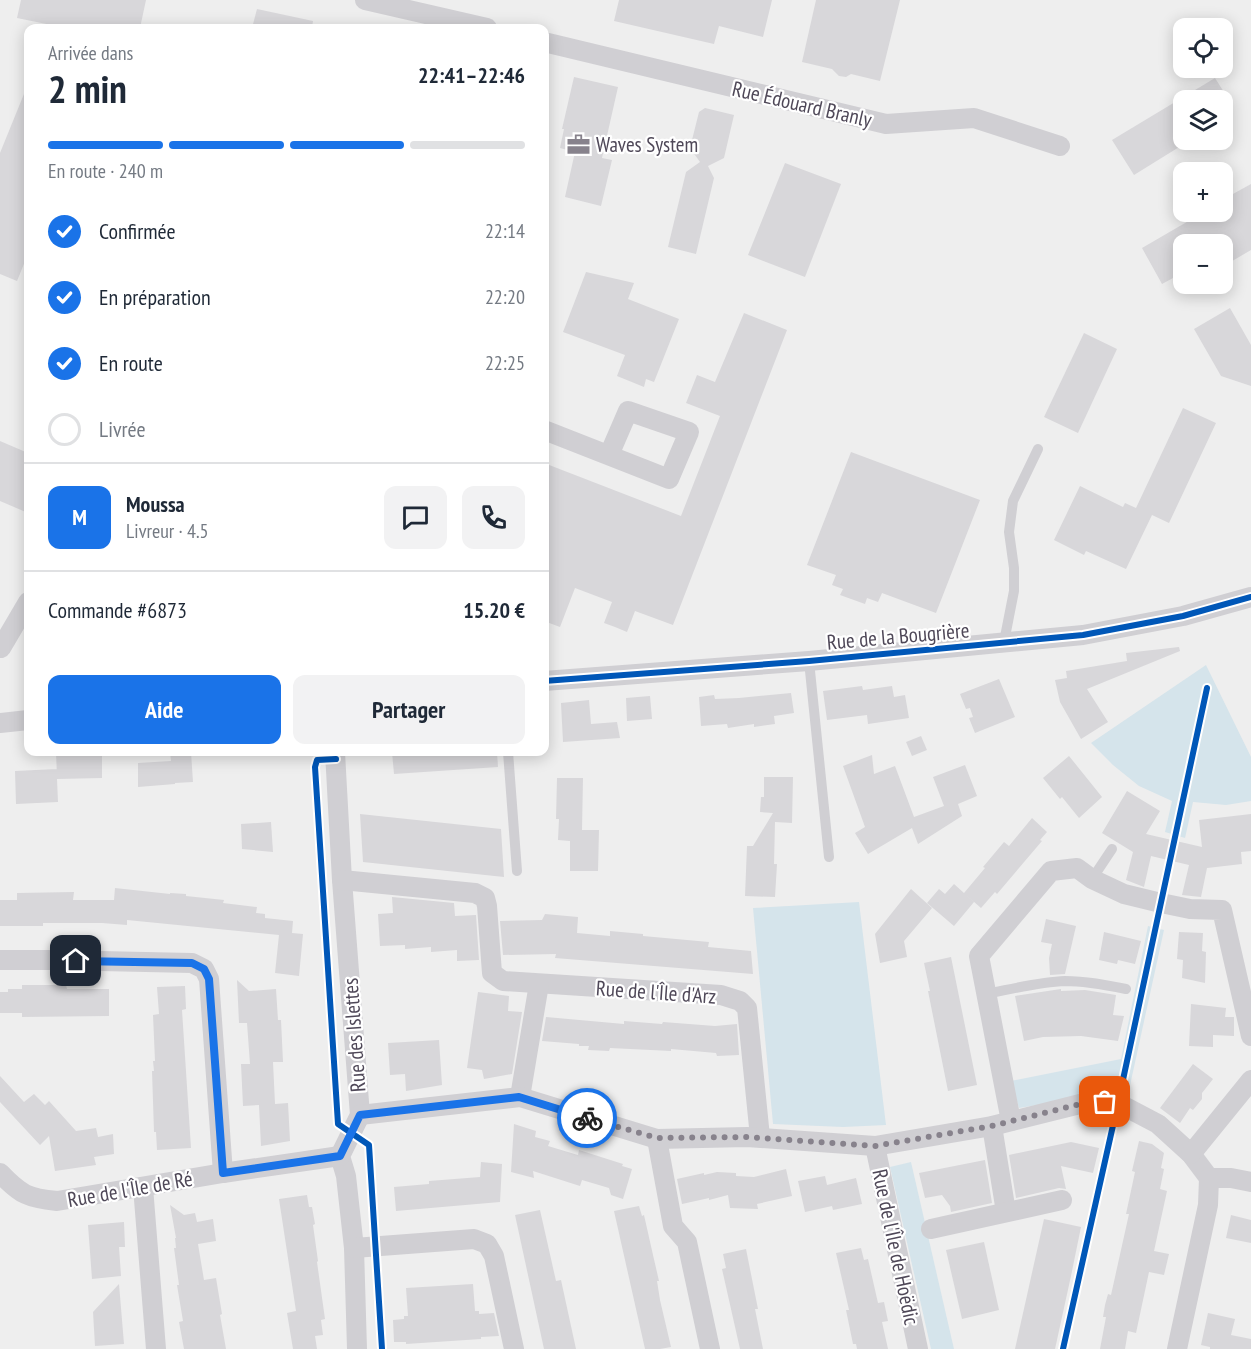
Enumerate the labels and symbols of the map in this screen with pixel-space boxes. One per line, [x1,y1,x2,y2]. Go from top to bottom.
street label: Rue Édouard Branly [730,75,874,133]
office icon: Waves System [565,131,591,157]
place label: Waves System [596,131,698,158]
street label: Rue de la Bougrière [826,616,970,656]
pin [50,935,101,986]
street label: Rue de l'Île d'Arz [595,974,717,1010]
street label: Rue des Islettes [337,977,371,1093]
pin [1079,1076,1130,1127]
courier [557,1088,617,1148]
street label: Rue de l'Île de Ré [65,1165,195,1213]
street label: Rue de l'Île de Hoëdic [866,1167,926,1328]

